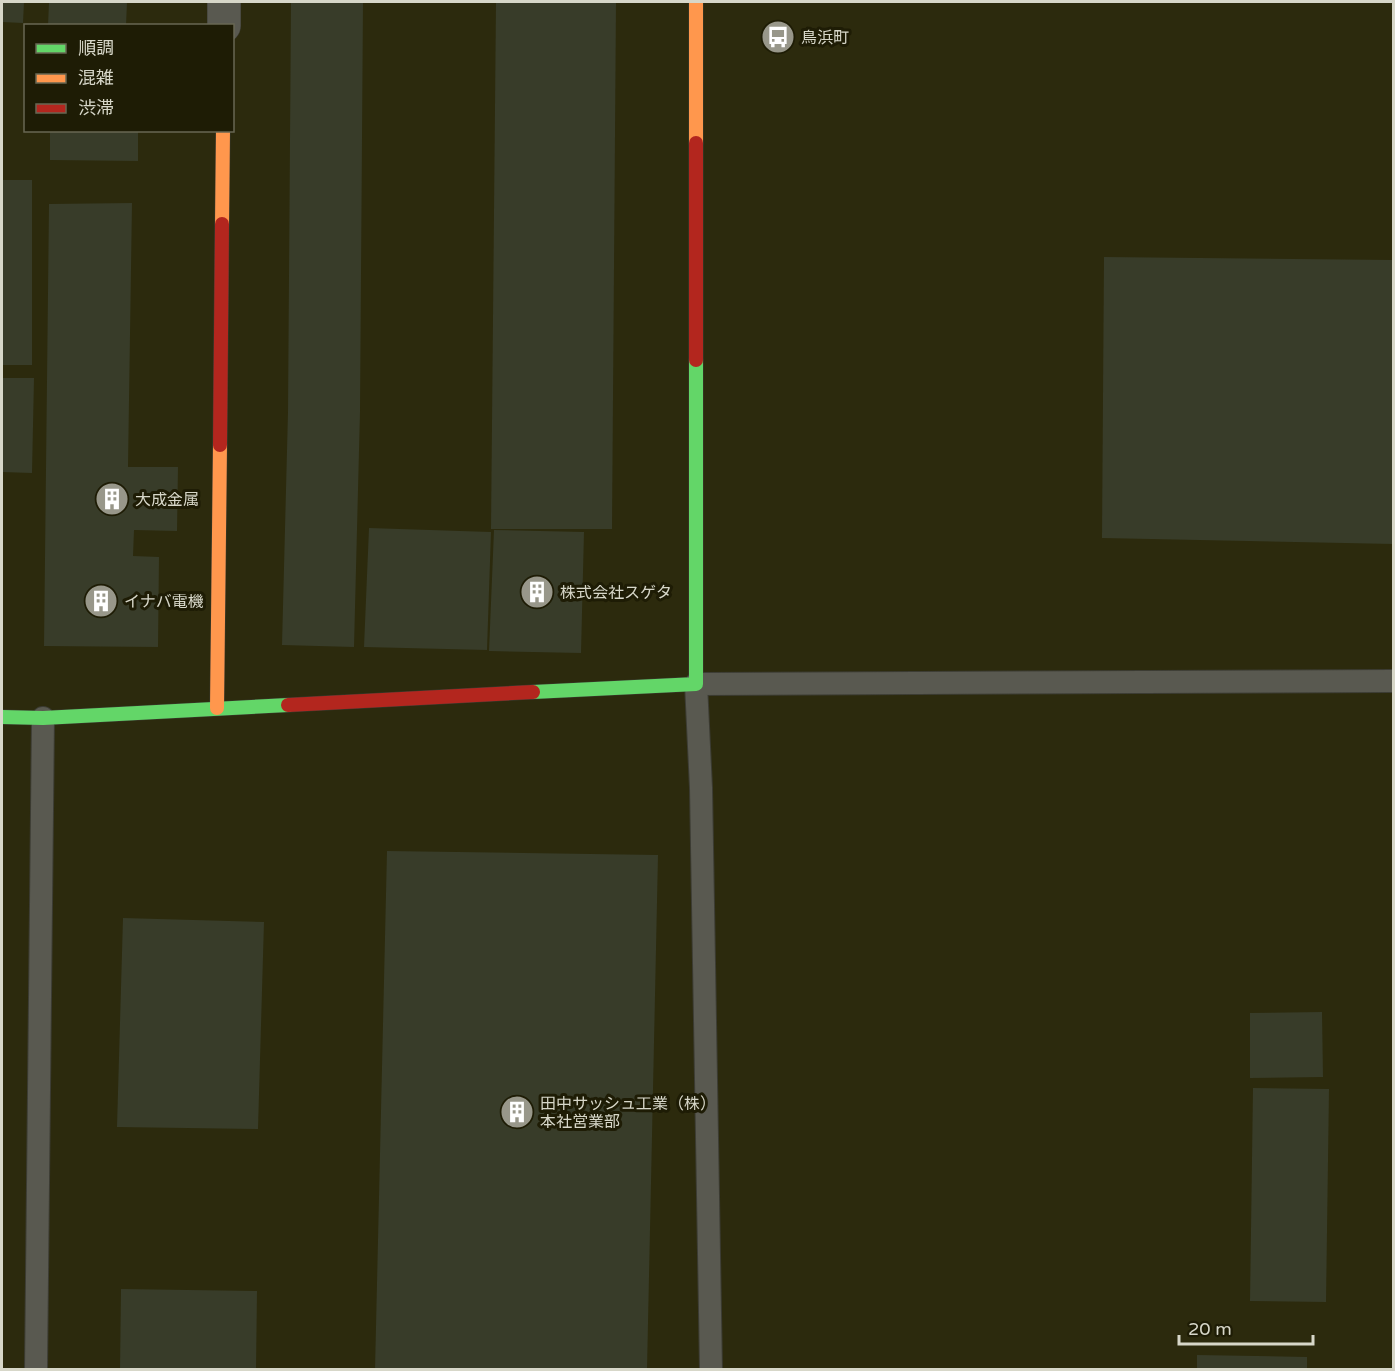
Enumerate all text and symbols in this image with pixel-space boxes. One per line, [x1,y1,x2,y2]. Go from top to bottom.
bus stop icon: 鳥浜町 [760,19,796,55]
legend [24,24,234,132]
place label: 鳥浜町 [801,28,849,48]
text: 順調 [78,37,114,59]
text: 混雑 [78,67,114,89]
text: 渋滞 [78,97,114,119]
building icon: 大成金属 [94,481,130,517]
place label: 大成金属 [135,490,199,510]
building icon: 株式会社スゲタ [519,574,555,610]
building icon: イナバ電機 [83,583,119,619]
place label: 株式会社スゲタ [560,583,672,603]
place label: イナバ電機 [124,592,204,612]
building icon: 田中サッシュ工業（株） 本社営業部 [499,1094,535,1130]
place label: 田中サッシュ工業（株） 本社営業部 [540,1094,716,1132]
scale bar [1179,1308,1312,1346]
text: 20 m [1188,1318,1232,1340]

